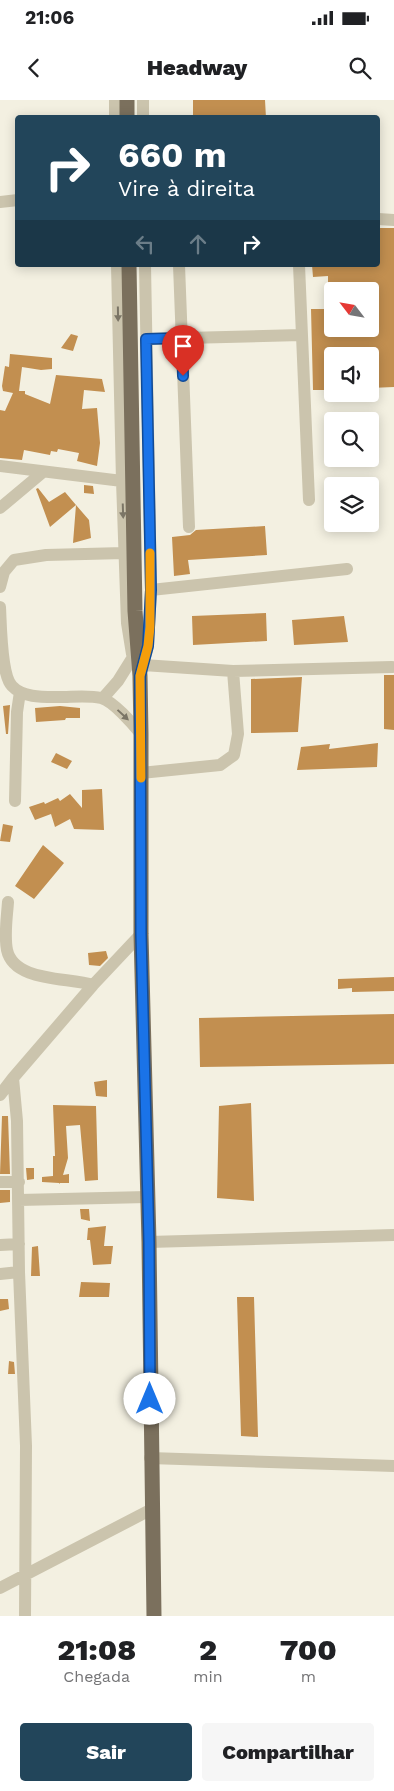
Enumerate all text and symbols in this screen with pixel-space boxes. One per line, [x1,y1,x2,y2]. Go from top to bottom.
text: 21:06 [25,6,74,29]
icon: back [20,54,48,82]
icon: search [346,54,374,82]
text: Headway [147,55,247,80]
text: 660 m [118,134,227,176]
icon: right [35,135,100,200]
text: Vire à direita [118,176,255,201]
icon: left [131,230,159,258]
icon: ahead [184,230,212,258]
icon: right [237,230,265,258]
north arrow [324,282,379,338]
map controls [324,282,379,532]
one-way arrow [114,306,122,322]
pin [162,325,204,376]
icon: arrive [169,332,197,360]
button: sound [324,347,379,402]
button: search [324,412,379,467]
button: layers [324,477,379,532]
one-way arrow [119,503,127,519]
one-way arrow [116,709,129,720]
position arrow [123,1372,175,1424]
text: 21:08 [57,1632,136,1667]
text: 2 [199,1632,217,1667]
text: 700 [280,1632,337,1667]
text: Chegada [63,1667,130,1686]
text: min [193,1667,223,1686]
text: m [301,1667,316,1686]
button: Sair [20,1723,192,1781]
button: Compartilhar [202,1723,374,1781]

